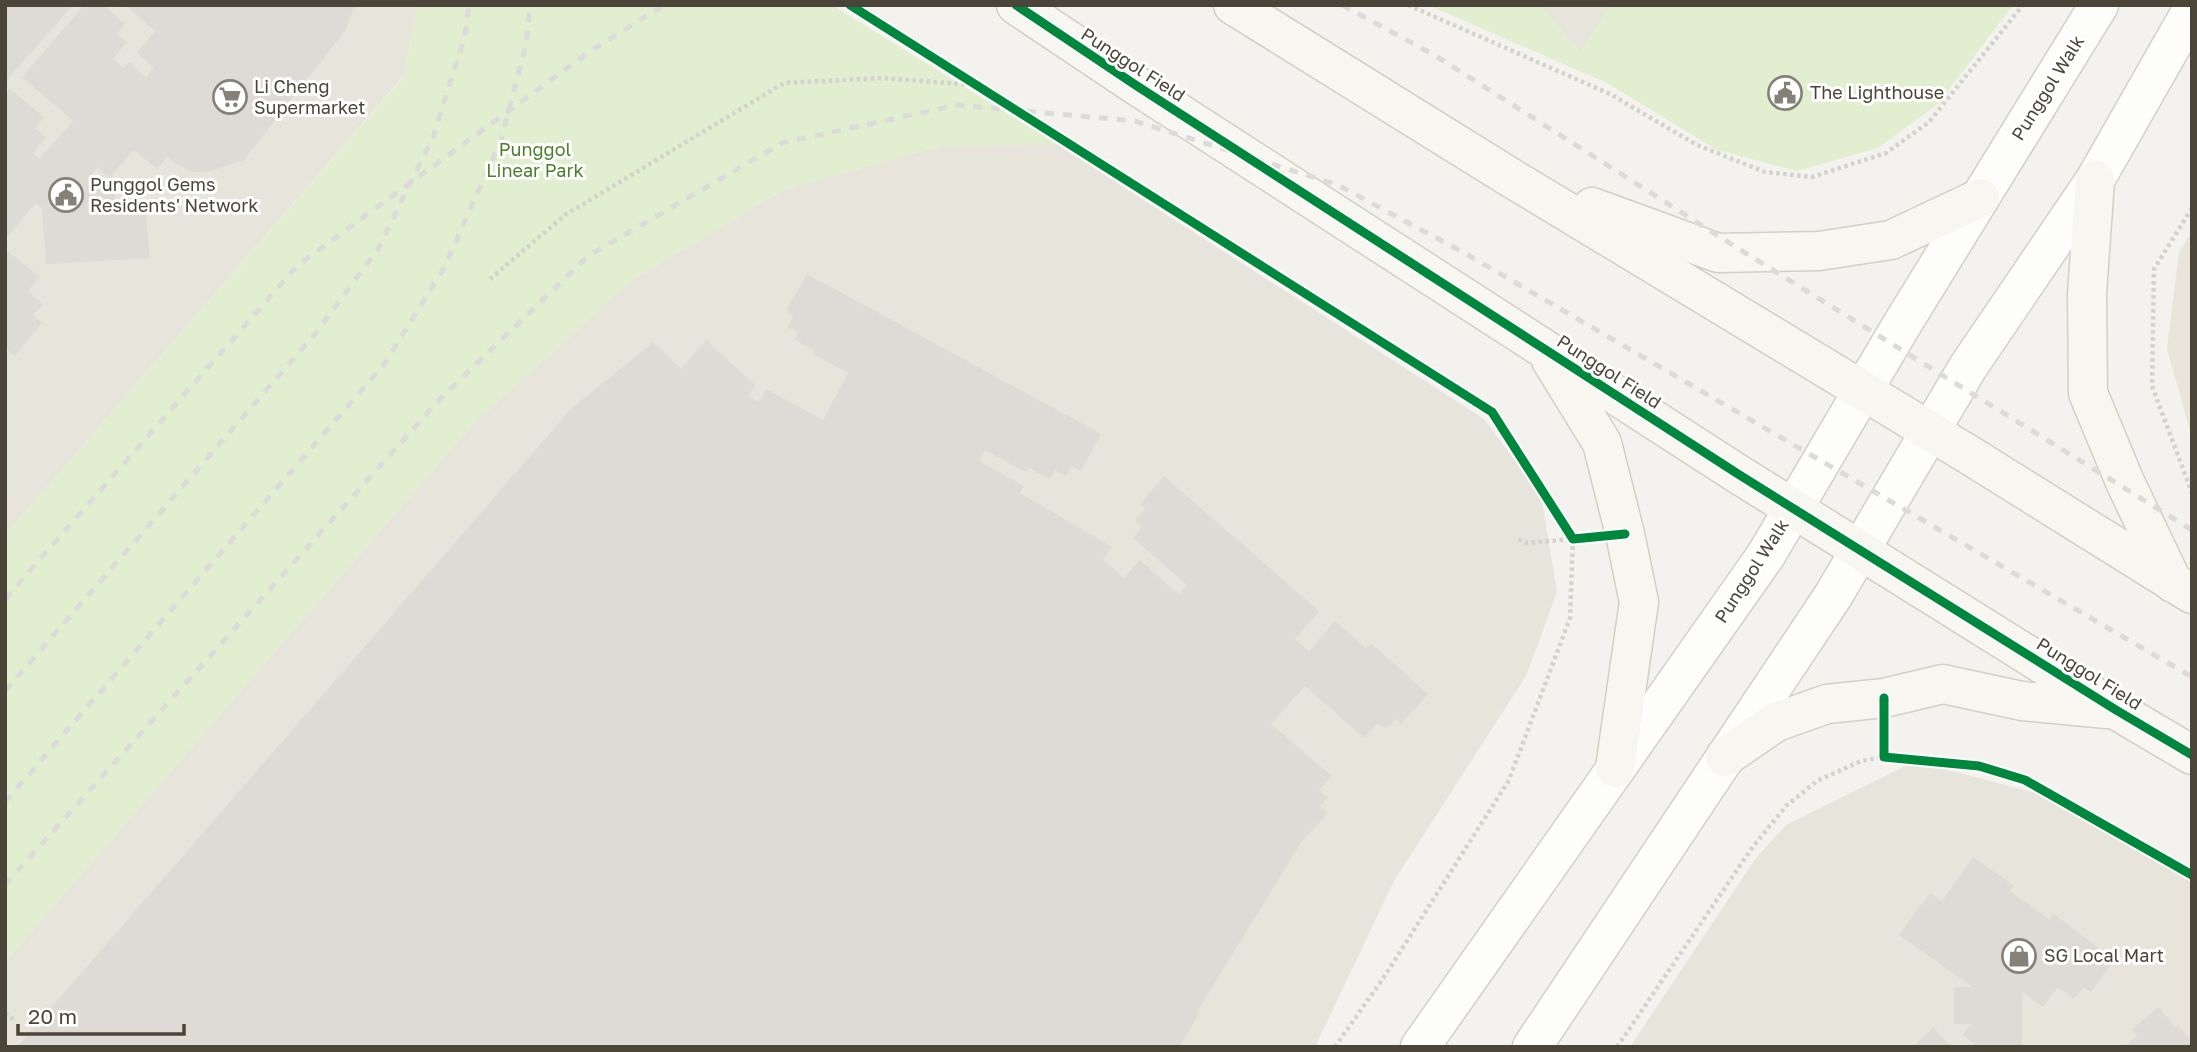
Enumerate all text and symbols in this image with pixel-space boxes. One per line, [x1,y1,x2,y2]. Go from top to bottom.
street label: Punggol Field [1077,22,1190,106]
street label: Punggol Walk [2006,31,2088,144]
public building icon: The Lighthouse [1766,74,1804,112]
place label: Li Cheng Supermarket [254,75,366,118]
supermarket icon: Li Cheng Supermarket [211,78,249,116]
place label: The Lighthouse [1810,81,1944,103]
park label: Punggol Linear Park [486,138,584,181]
place label: Punggol Gems Residents' Network [90,173,258,216]
public building icon: Punggol Gems Residents' Network [47,176,85,214]
street label: Punggol Field [1553,329,1666,413]
street label: Punggol Walk [1709,514,1793,627]
street label: Punggol Field [2033,632,2146,714]
shop icon: SG Local Mart [2000,937,2038,975]
place label: SG Local Mart [2044,944,2164,966]
scale bar [18,992,184,1036]
text: 20 m [28,1003,77,1029]

